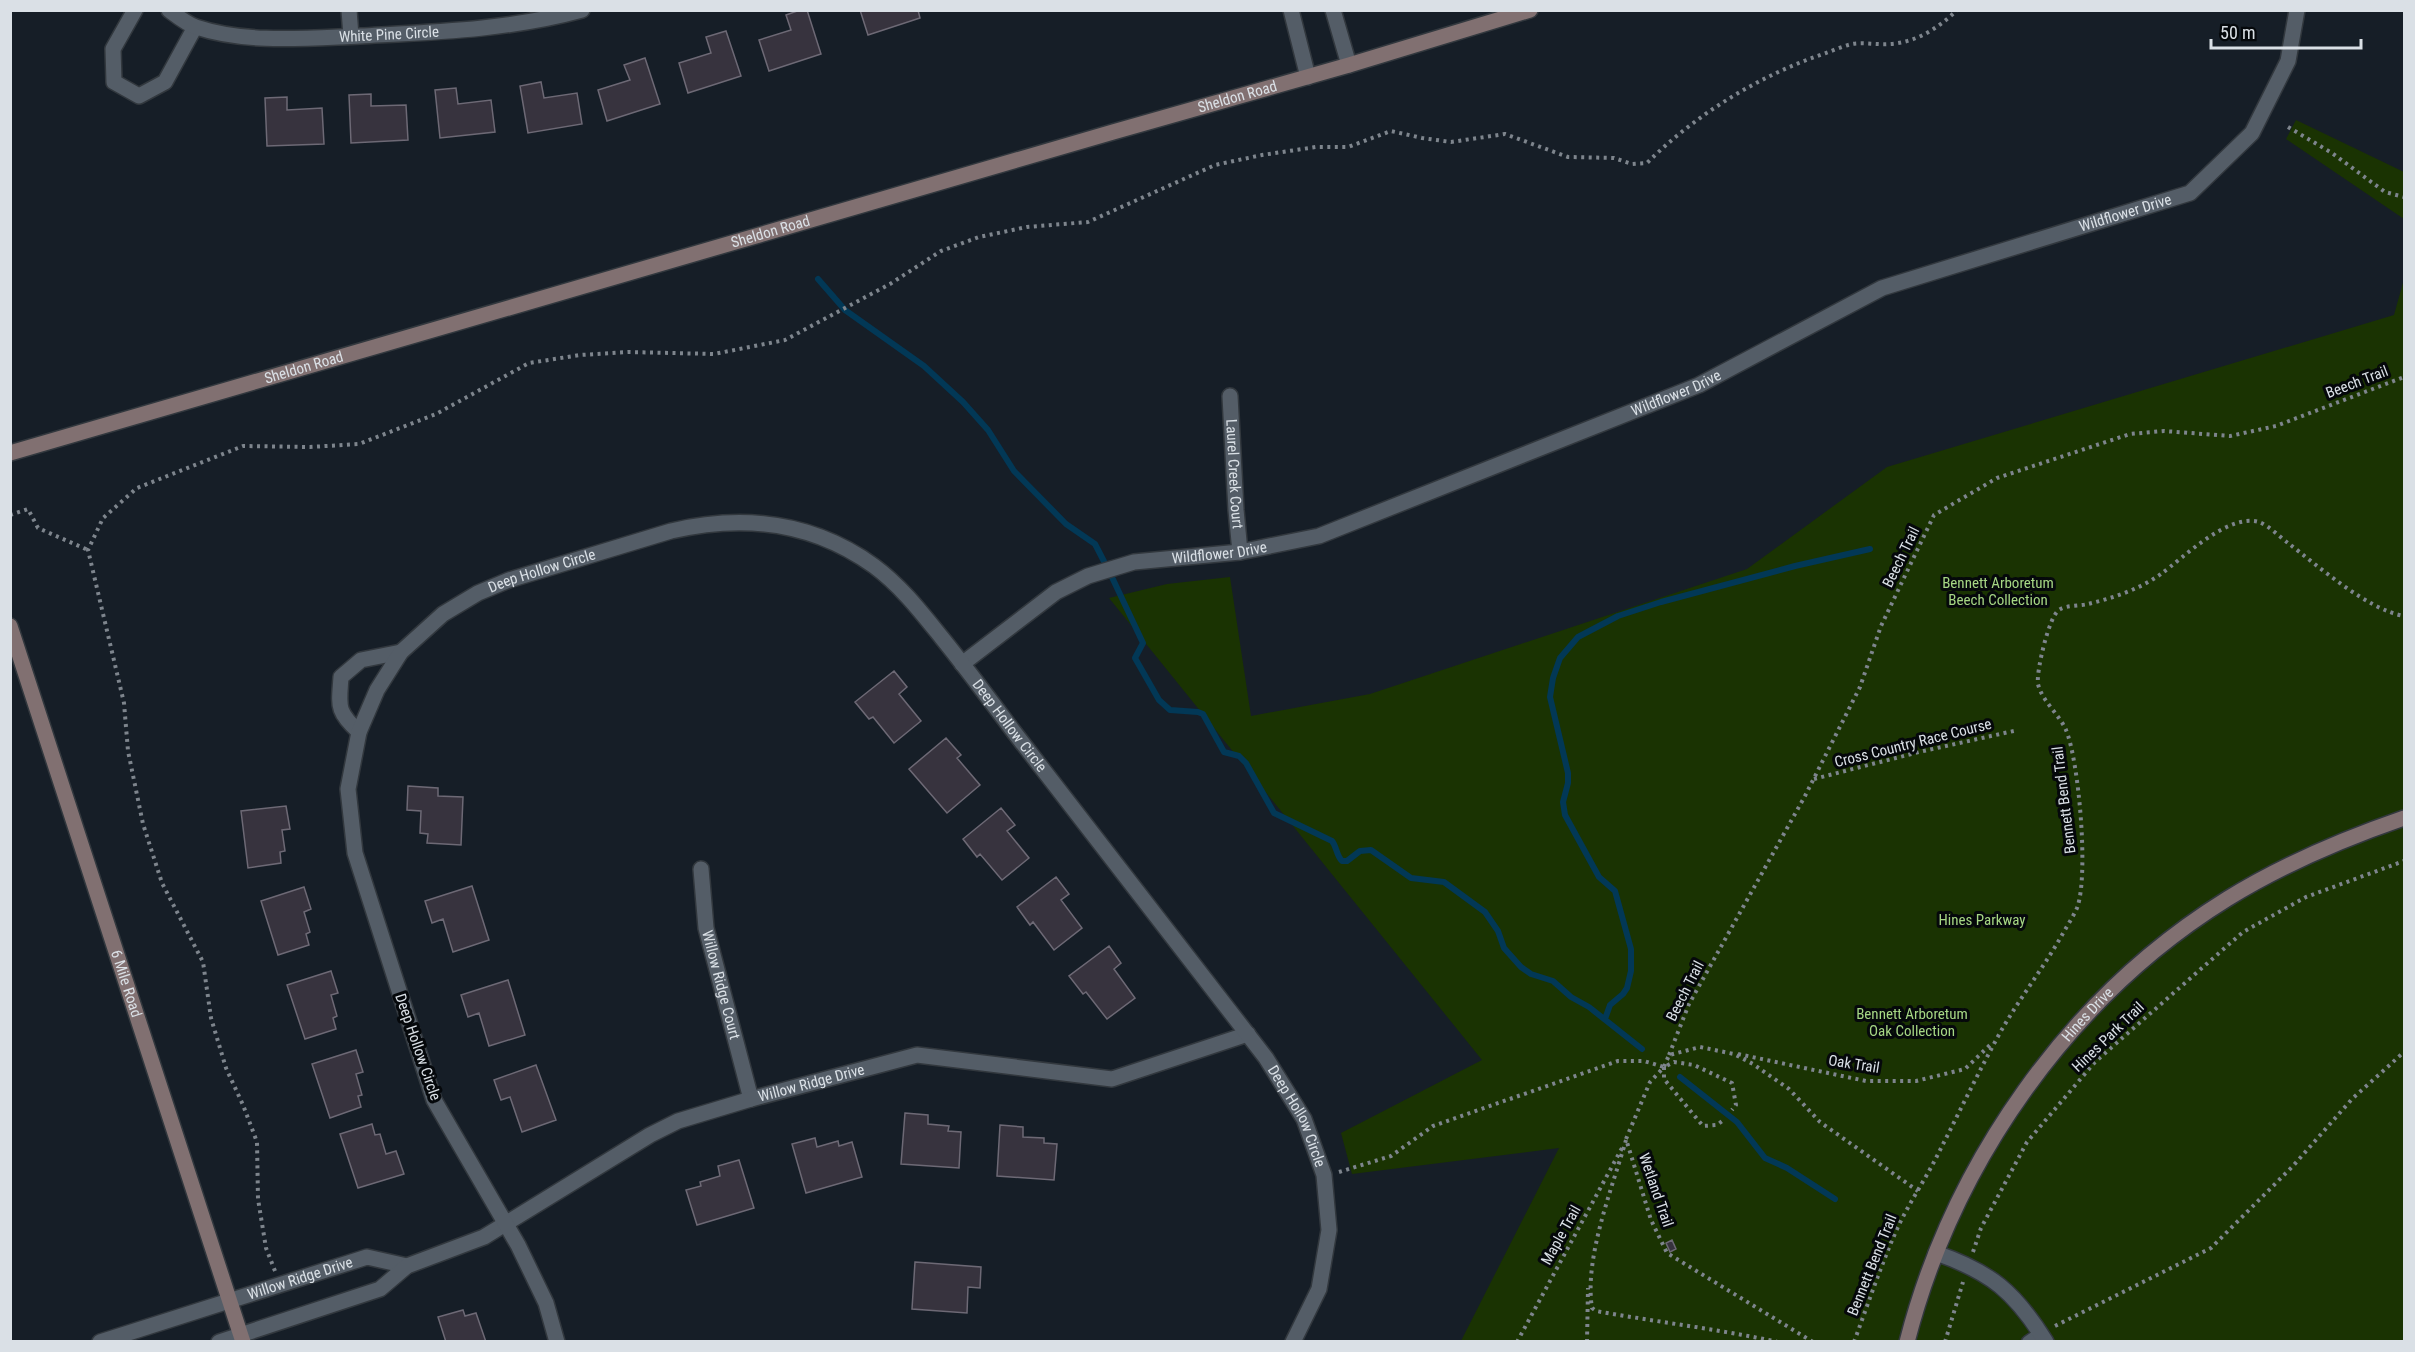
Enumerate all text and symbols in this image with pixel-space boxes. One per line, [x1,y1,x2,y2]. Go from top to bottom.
scale bar [2211,12,2361,50]
text: 50 m [2220,22,2255,43]
street label: White Pine Circle [338,23,440,46]
street label: Sheldon Road [1196,77,1279,116]
street label: Wildflower Drive [2077,190,2174,236]
street label: Sheldon Road [729,212,812,252]
street label: Sheldon Road [262,347,345,388]
street label: Beech Trail [2323,362,2391,402]
street label: Wildflower Drive [1629,366,1724,420]
street label: Laurel Creek Court [1222,419,1247,530]
street label: Beech Trail [1879,524,1923,590]
street label: Wildflower Drive [1171,538,1268,567]
street label: Deep Hollow Circle [485,545,598,597]
park label: Bennett Arboretum Beech Collection [1942,574,2054,609]
street label: Deep Hollow Circle [969,676,1051,776]
street label: Cross Country Race Course [1833,715,1993,771]
street label: Bennett Bend Trail [2048,745,2080,855]
park label: Hines Parkway [1938,911,2026,929]
street label: Willow Ridge Court [698,928,744,1041]
street label: 6 Mile Road [107,948,146,1019]
street label: Beech Trail [1662,958,1708,1024]
street label: Hines Drive [2058,984,2117,1045]
street label: Deep Hollow Circle [391,991,445,1103]
street label: Hines Park Trail [2068,998,2148,1076]
park label: Bennett Arboretum Oak Collection [1856,1005,1968,1040]
street label: Oak Trail [1827,1051,1881,1077]
street label: Willow Ridge Drive [756,1060,866,1106]
street label: Deep Hollow Circle [1264,1062,1329,1169]
street label: Wetland Trail [1635,1151,1677,1229]
street label: Maple Trail [1537,1202,1585,1268]
street label: Bennett Bend Trail [1843,1212,1901,1318]
street label: Willow Ridge Drive [245,1253,355,1303]

